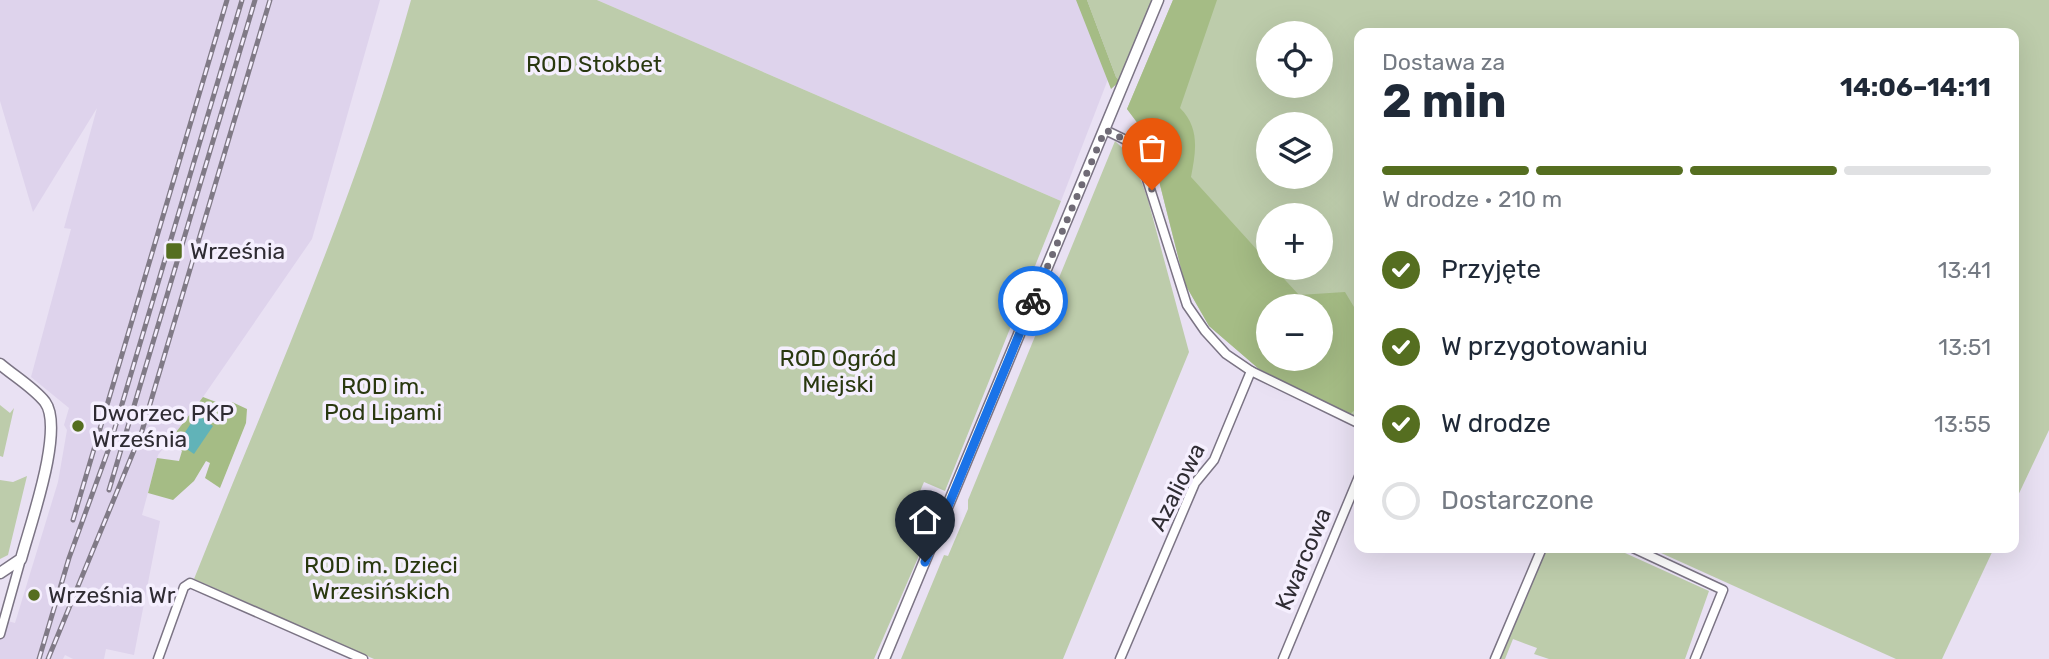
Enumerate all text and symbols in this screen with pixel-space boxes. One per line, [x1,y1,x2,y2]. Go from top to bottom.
map controls [1256,21,1333,371]
button: locate [1256,21,1333,98]
text: Dostawa za [1382,48,1505,76]
park label: ROD Stokbet [526,50,662,78]
text: 14:06–14:11 [1840,72,1991,103]
text: 2 min [1382,74,1507,129]
button: layers [1256,112,1333,189]
pin [1122,118,1182,190]
icon: bag [1133,129,1171,167]
text: W drodze · 210 m [1382,185,1562,213]
button: + [1256,203,1333,280]
place label: Września [190,237,285,265]
marker: Września [164,241,184,261]
icon: check [1382,251,1420,289]
text: Przyjęte [1441,254,1541,285]
text: 13:41 [1938,256,1991,284]
courier [998,266,1068,336]
icon: bike [1014,282,1052,320]
button: − [1256,294,1333,371]
icon: check [1382,328,1420,366]
text: W przygotowaniu [1441,331,1648,362]
text: 13:51 [1938,333,1991,361]
park label: ROD Ogród Miejski [780,344,896,398]
park label: ROD im. Pod Lipami [324,372,442,426]
place label: Dworzec PKP Września [92,399,234,453]
icon: check [1382,405,1420,443]
text: W drodze [1441,408,1551,439]
text: 13:55 [1934,410,1991,438]
marker: Dworzec PKP Września [70,418,86,434]
street label: Azaliowa [1143,438,1211,536]
text: Dostarczone [1441,485,1594,516]
pin [895,490,955,562]
icon: home [906,501,944,539]
street label: Kwarcowa [1269,504,1337,614]
park label: ROD im. Dzieci Wrzesińskich [304,551,458,605]
place label: Września Wr [48,581,176,609]
marker: Września Wr [26,587,42,603]

